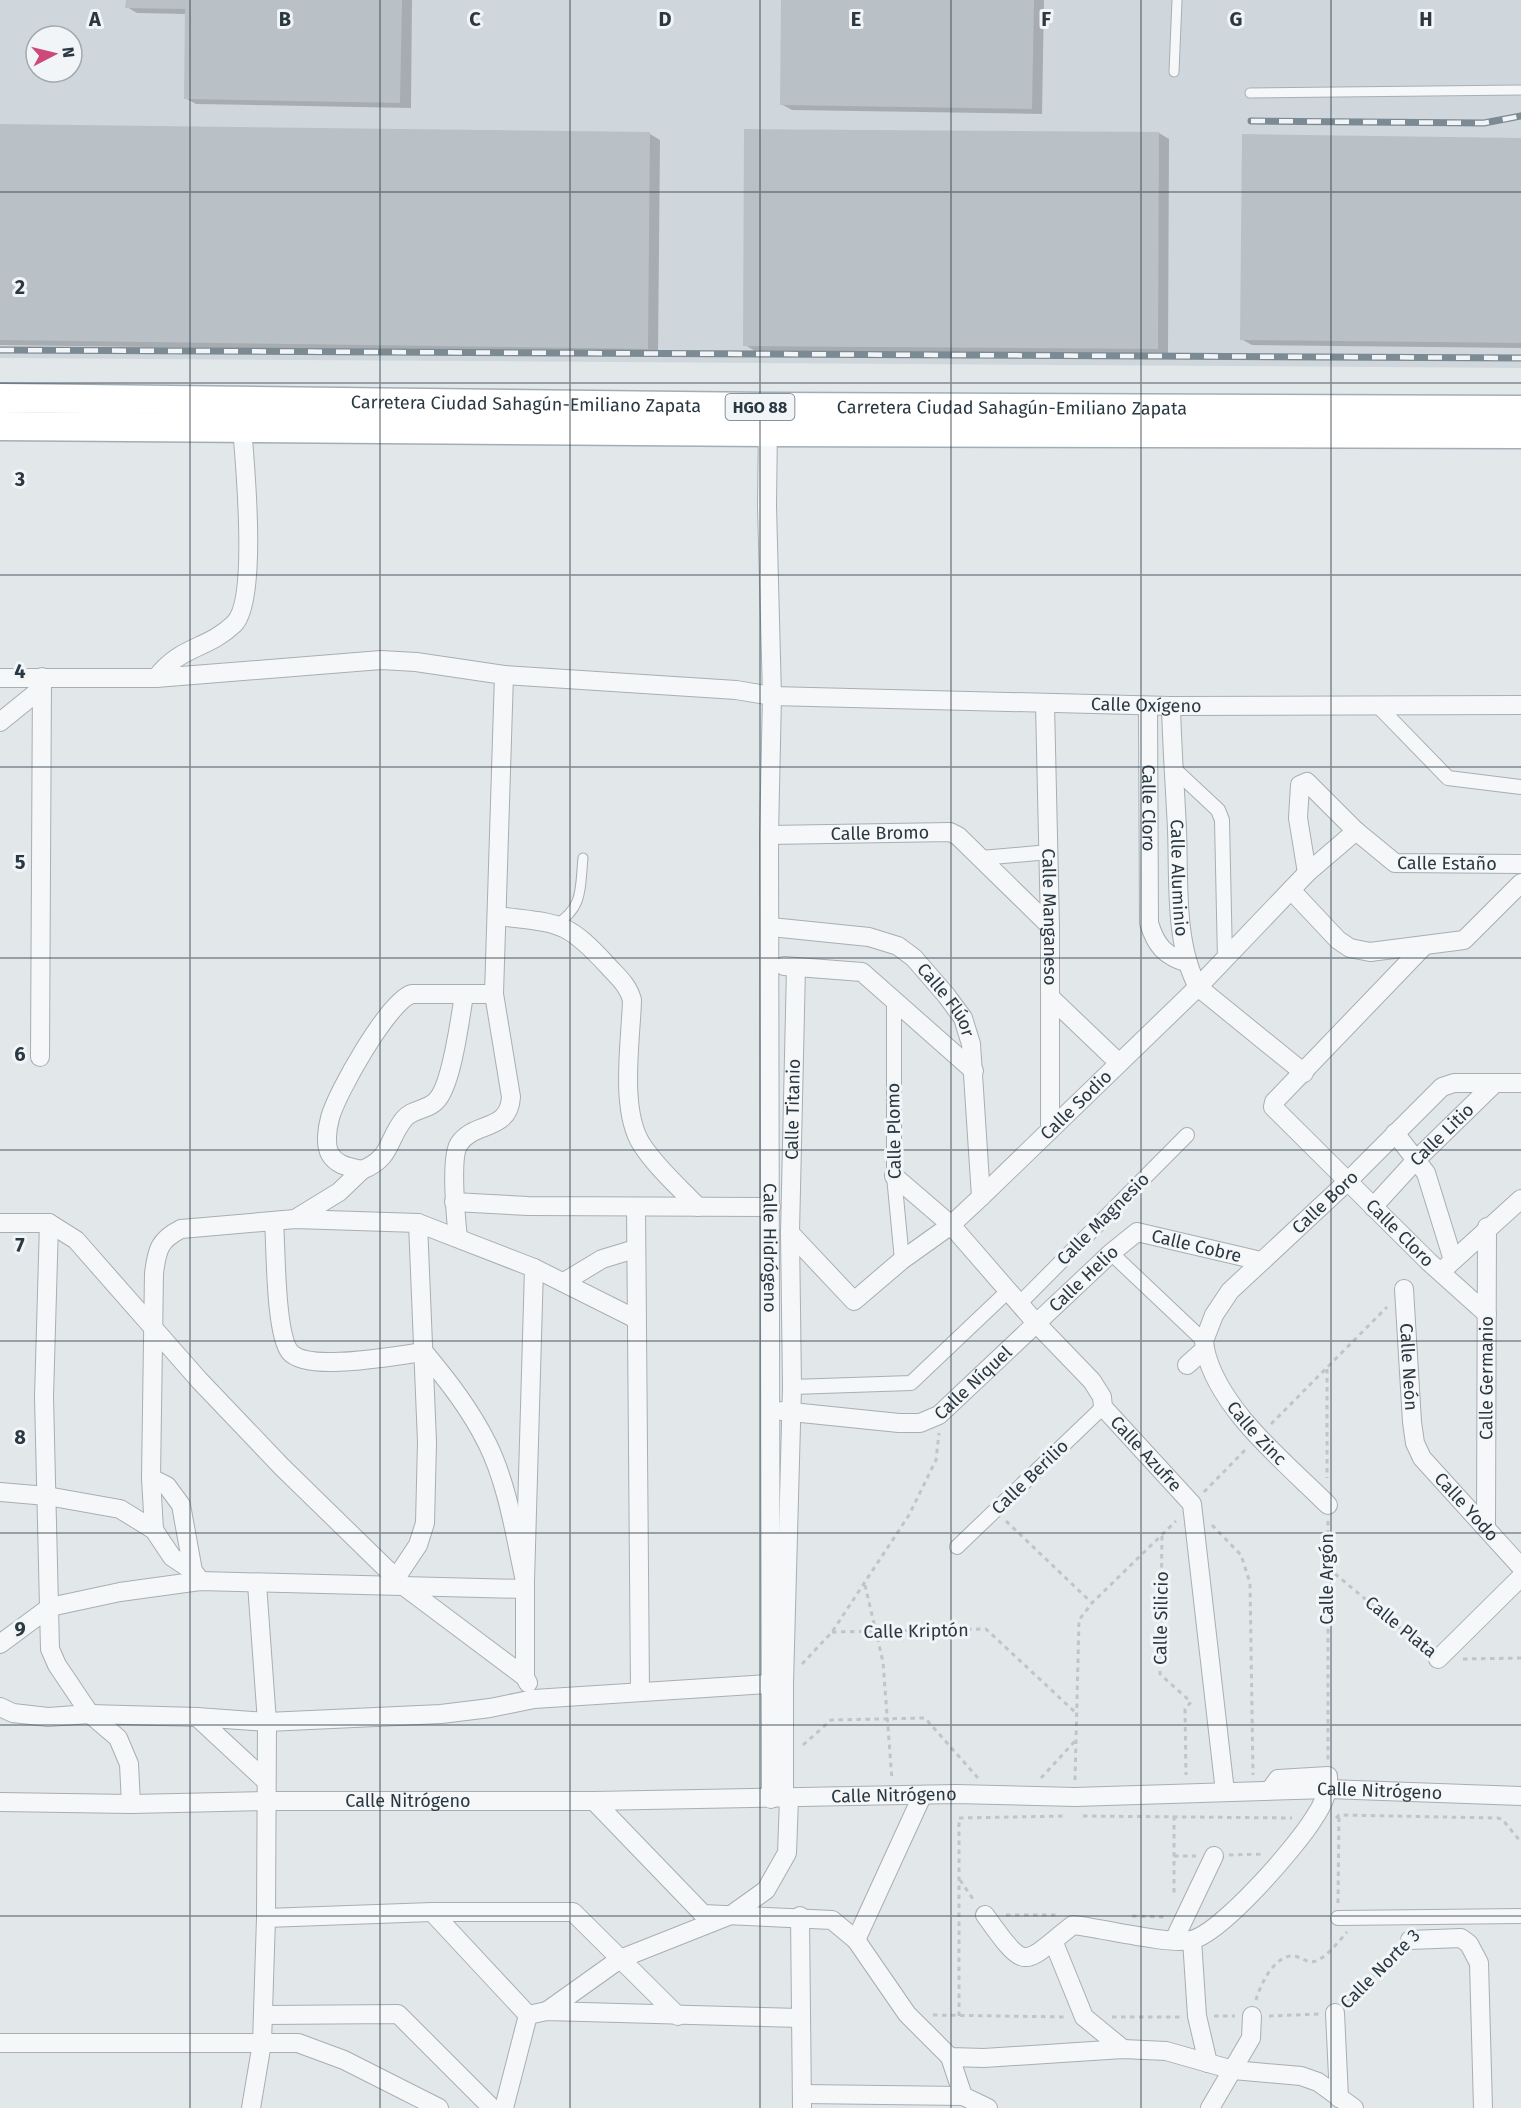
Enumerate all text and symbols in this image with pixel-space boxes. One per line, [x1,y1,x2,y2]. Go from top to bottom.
text: A [88,7,102,31]
text: B [279,7,291,31]
text: C [469,7,481,31]
text: D [658,7,672,31]
text: E [851,7,861,31]
text: F [1041,7,1051,31]
text: G [1230,7,1242,31]
text: H [1419,7,1433,31]
north arrow [24,24,84,84]
text: N [58,46,78,59]
text: 2 [15,275,25,299]
street label: Carretera Ciudad Sahagún-Emiliano Zapata [351,391,701,417]
road number: HGO 88 [726,394,795,420]
street label: Carretera Ciudad Sahagún-Emiliano Zapata [837,396,1187,420]
text: 3 [14,467,25,491]
text: 4 [14,659,26,683]
street label: Calle Oxígeno [1091,693,1202,717]
street label: Calle Cloro [1137,764,1160,852]
street label: Calle Aluminio [1166,819,1193,938]
street label: Calle Bromo [831,821,929,845]
street label: Calle Manganeso [1037,848,1061,985]
text: 5 [15,850,26,874]
street label: Calle Estaño [1397,852,1497,875]
street label: Calle Flúor [912,958,979,1039]
text: 6 [14,1042,26,1066]
street label: Calle Titanio [781,1058,805,1160]
street label: Calle Sodio [1036,1065,1116,1145]
street label: Calle Plomo [882,1083,906,1179]
street label: Calle Litio [1405,1099,1479,1171]
street label: Calle Boro [1287,1166,1363,1239]
street label: Calle Magnesio [1052,1168,1154,1270]
street label: Calle Hidrógeno [759,1183,781,1313]
street label: Calle Cloro [1361,1195,1439,1272]
street label: Calle Cobre [1149,1225,1244,1267]
text: 7 [15,1233,25,1257]
street label: Calle Helio [1044,1241,1123,1317]
street label: Calle Germanio [1475,1316,1498,1440]
street label: Calle Neón [1395,1322,1422,1411]
street label: Calle Níquel [930,1341,1016,1425]
street label: Calle Zinc [1222,1397,1291,1470]
street label: Calle Azufre [1106,1411,1186,1496]
text: 8 [14,1425,26,1449]
street label: Calle Berilio [987,1435,1073,1519]
street label: Calle Yodo [1430,1468,1503,1546]
street label: Calle Argón [1316,1533,1338,1625]
street label: Calle Silicio [1149,1571,1173,1665]
street label: Calle Plata [1361,1591,1441,1663]
text: 9 [14,1617,26,1641]
street label: Calle Kriptón [863,1619,969,1643]
street label: Calle Nitrógeno [1317,1778,1443,1804]
street label: Calle Nitrógeno [831,1783,957,1807]
street label: Calle Nitrógeno [345,1790,471,1812]
street label: Calle Norte 3 [1335,1924,1425,2014]

